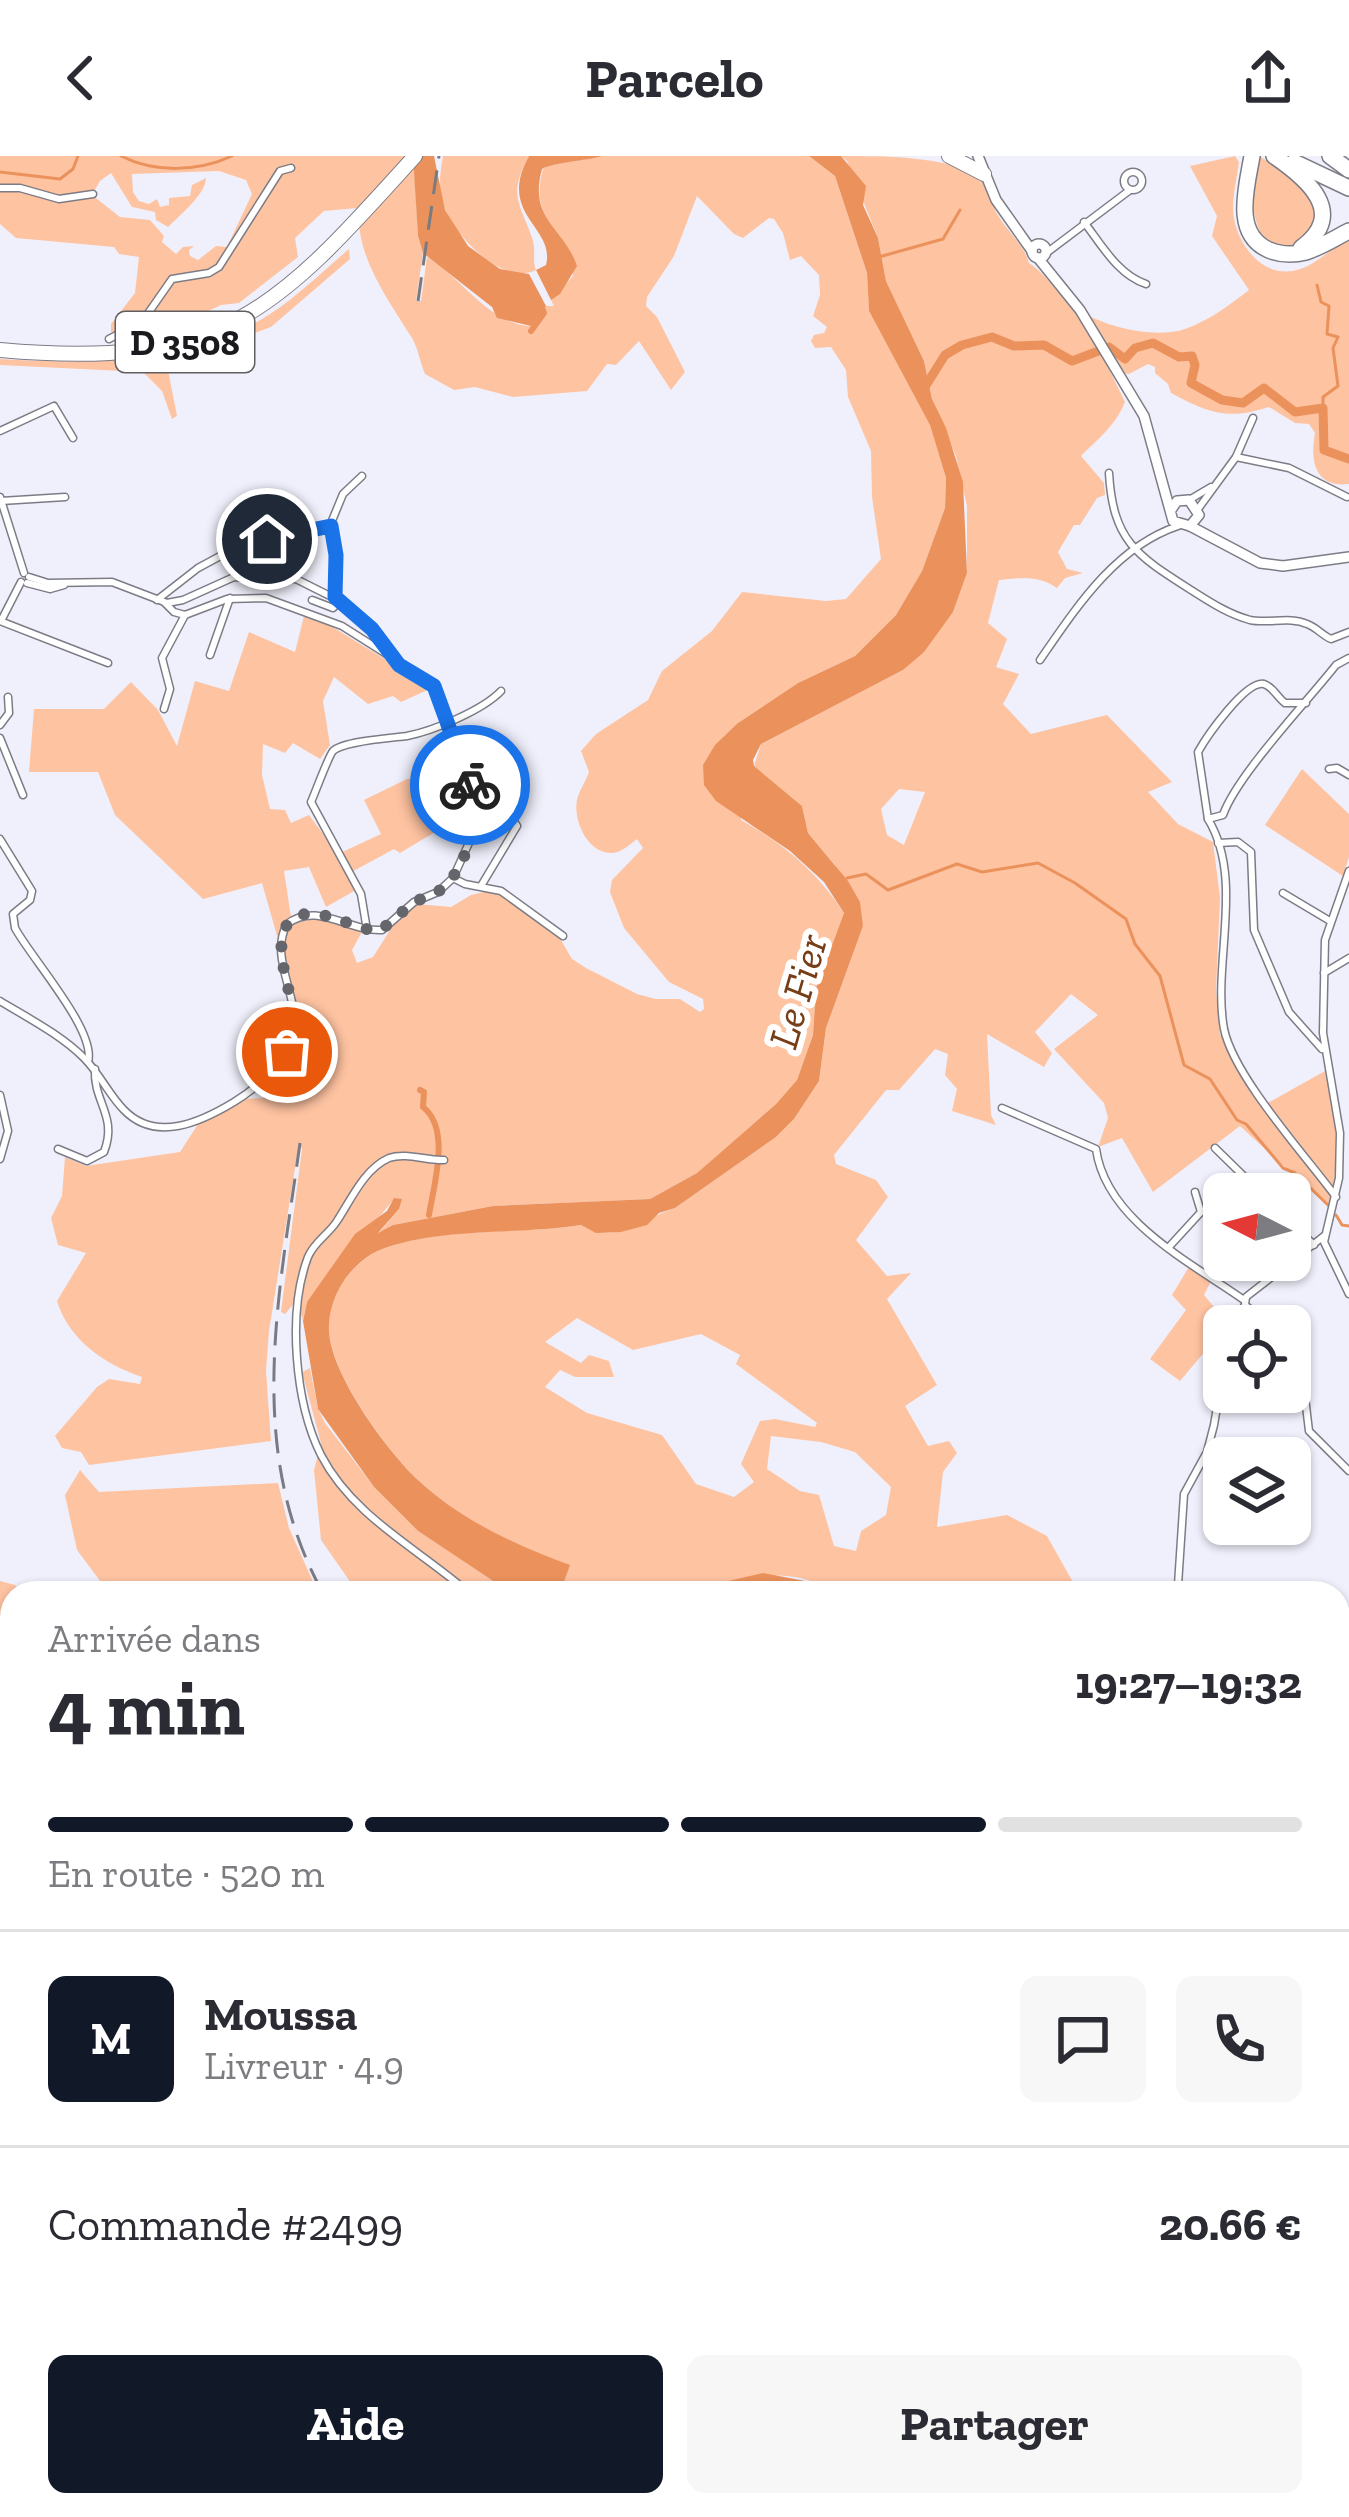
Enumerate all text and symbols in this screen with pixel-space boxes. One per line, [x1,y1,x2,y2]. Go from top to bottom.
icon: back [48,45,114,111]
icon: share [1235,45,1301,111]
text: Parcelo [585,46,764,111]
road number: D 3508 [116,312,254,372]
pin [216,488,318,590]
icon: home [234,506,300,572]
courier [410,725,530,845]
icon: bike [437,752,503,818]
water label: Le Fier [757,928,838,1054]
pin [236,1001,338,1103]
icon: bag [254,1019,320,1085]
north arrow [1203,1173,1311,1281]
map controls [1203,1173,1311,1545]
button: locate [1203,1305,1311,1413]
button: layers [1203,1437,1311,1545]
text: Arrivée dans [48,1615,261,1662]
text: 19:27–19:32 [1075,1656,1302,1710]
text: 4 min [48,1660,245,1754]
text: En route · 520 m [48,1850,324,1897]
button: chat [1020,1976,1146,2102]
button: phone [1176,1976,1302,2102]
text: Moussa [204,1988,358,2042]
text: M [91,2012,131,2066]
text: Livreur · 4.9 [204,2042,404,2089]
text: Commande #2499 [48,2198,403,2252]
text: 20.66 € [1159,2198,1302,2252]
button: Aide [48,2355,663,2493]
button: Partager [687,2355,1302,2493]

